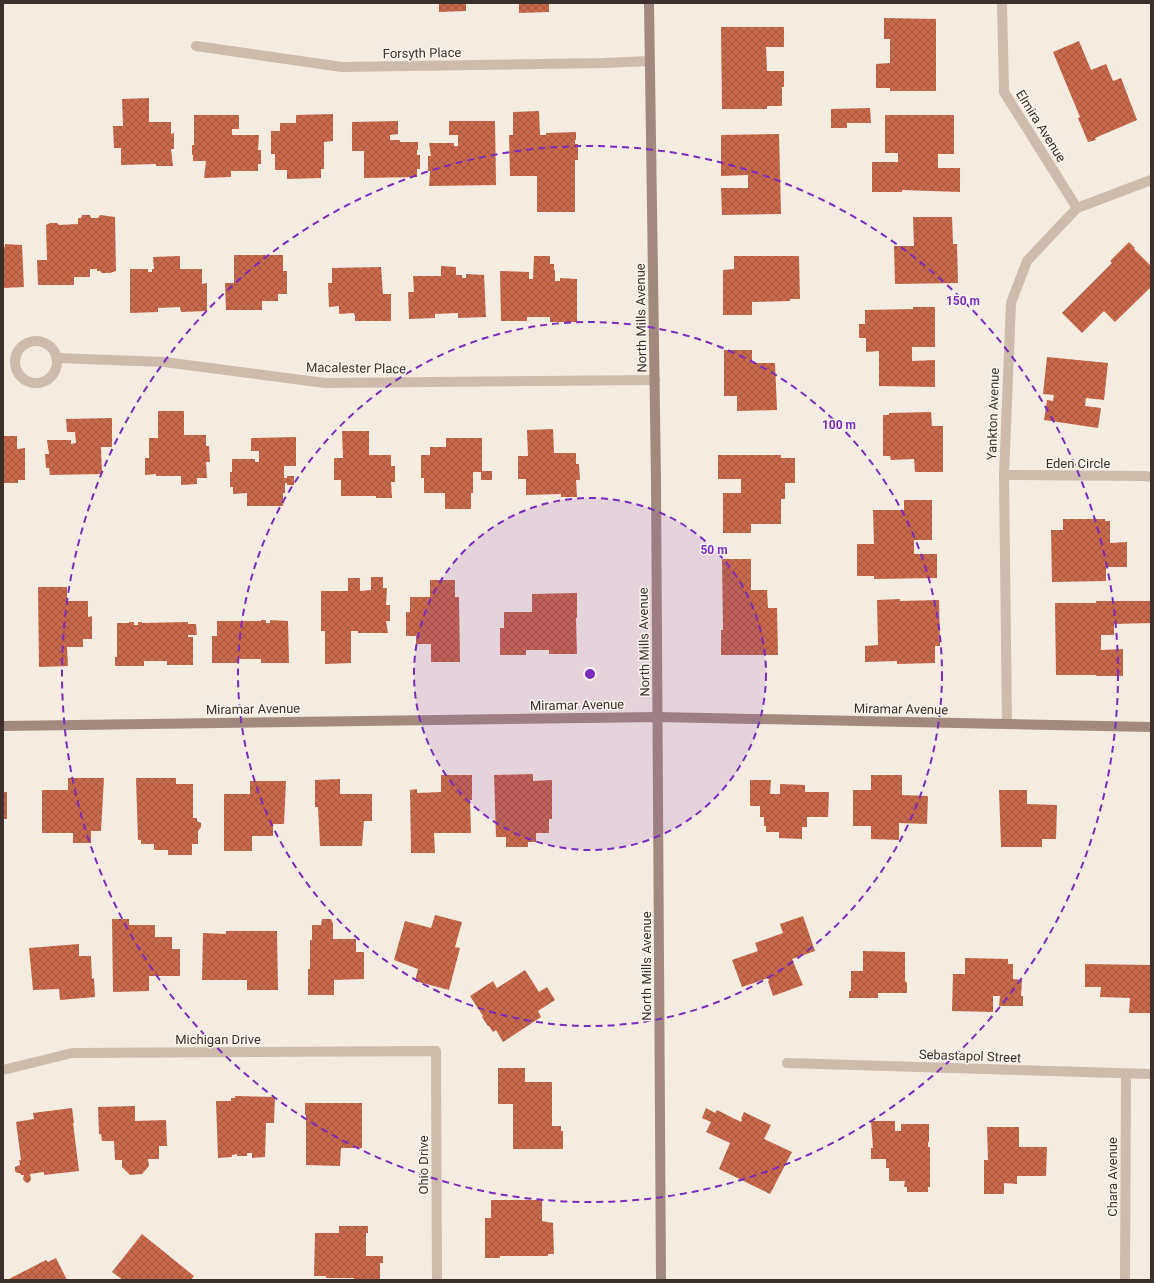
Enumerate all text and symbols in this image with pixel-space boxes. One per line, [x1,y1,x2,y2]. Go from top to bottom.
street label: Forsyth Place [383,45,461,61]
street label: Elmira Avenue [1013,87,1069,165]
street label: North Mills Avenue [633,263,649,373]
text: 150 m [946,294,980,308]
street label: Macalester Place [306,360,406,376]
street label: Yankton Avenue [984,367,1002,461]
text: 100 m [822,418,856,432]
street label: Eden Circle [1046,456,1110,471]
text: 50 m [700,543,728,557]
street label: North Mills Avenue [636,587,652,697]
centre of rings [583,667,597,681]
street label: Miramar Avenue [530,697,624,713]
street label: Miramar Avenue [206,701,300,717]
street label: Miramar Avenue [854,701,948,717]
street label: North Mills Avenue [639,911,654,1021]
street label: Michigan Drive [175,1032,261,1047]
street label: Sebastapol Street [919,1047,1021,1065]
street label: Ohio Drive [416,1135,431,1195]
street label: Chara Avenue [1105,1137,1120,1217]

